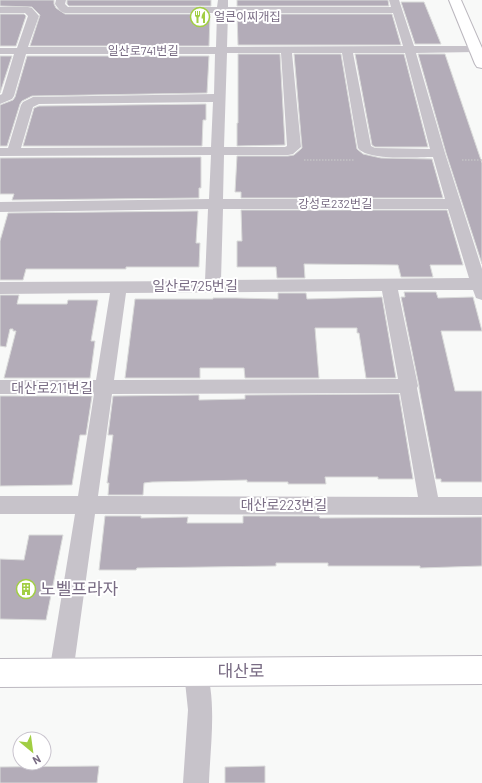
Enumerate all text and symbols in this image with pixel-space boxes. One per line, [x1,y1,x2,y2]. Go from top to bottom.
restaurant icon: 얼큰이찌개집 [189,6,211,28]
place label: 얼큰이찌개집 [214,9,280,23]
street label: 일산로741번길 [108,43,178,57]
street label: 강성로232번길 [298,196,372,210]
street label: 일산로725번길 [152,277,238,294]
street label: 대산로211번길 [11,379,93,396]
street label: 대산로223번길 [241,496,327,513]
building icon: 노벨프라자 [15,578,37,600]
place label: 노벨프라자 [40,578,119,598]
street label: 대산로 [218,660,264,680]
north arrow [12,731,52,771]
text: N [31,753,43,768]

